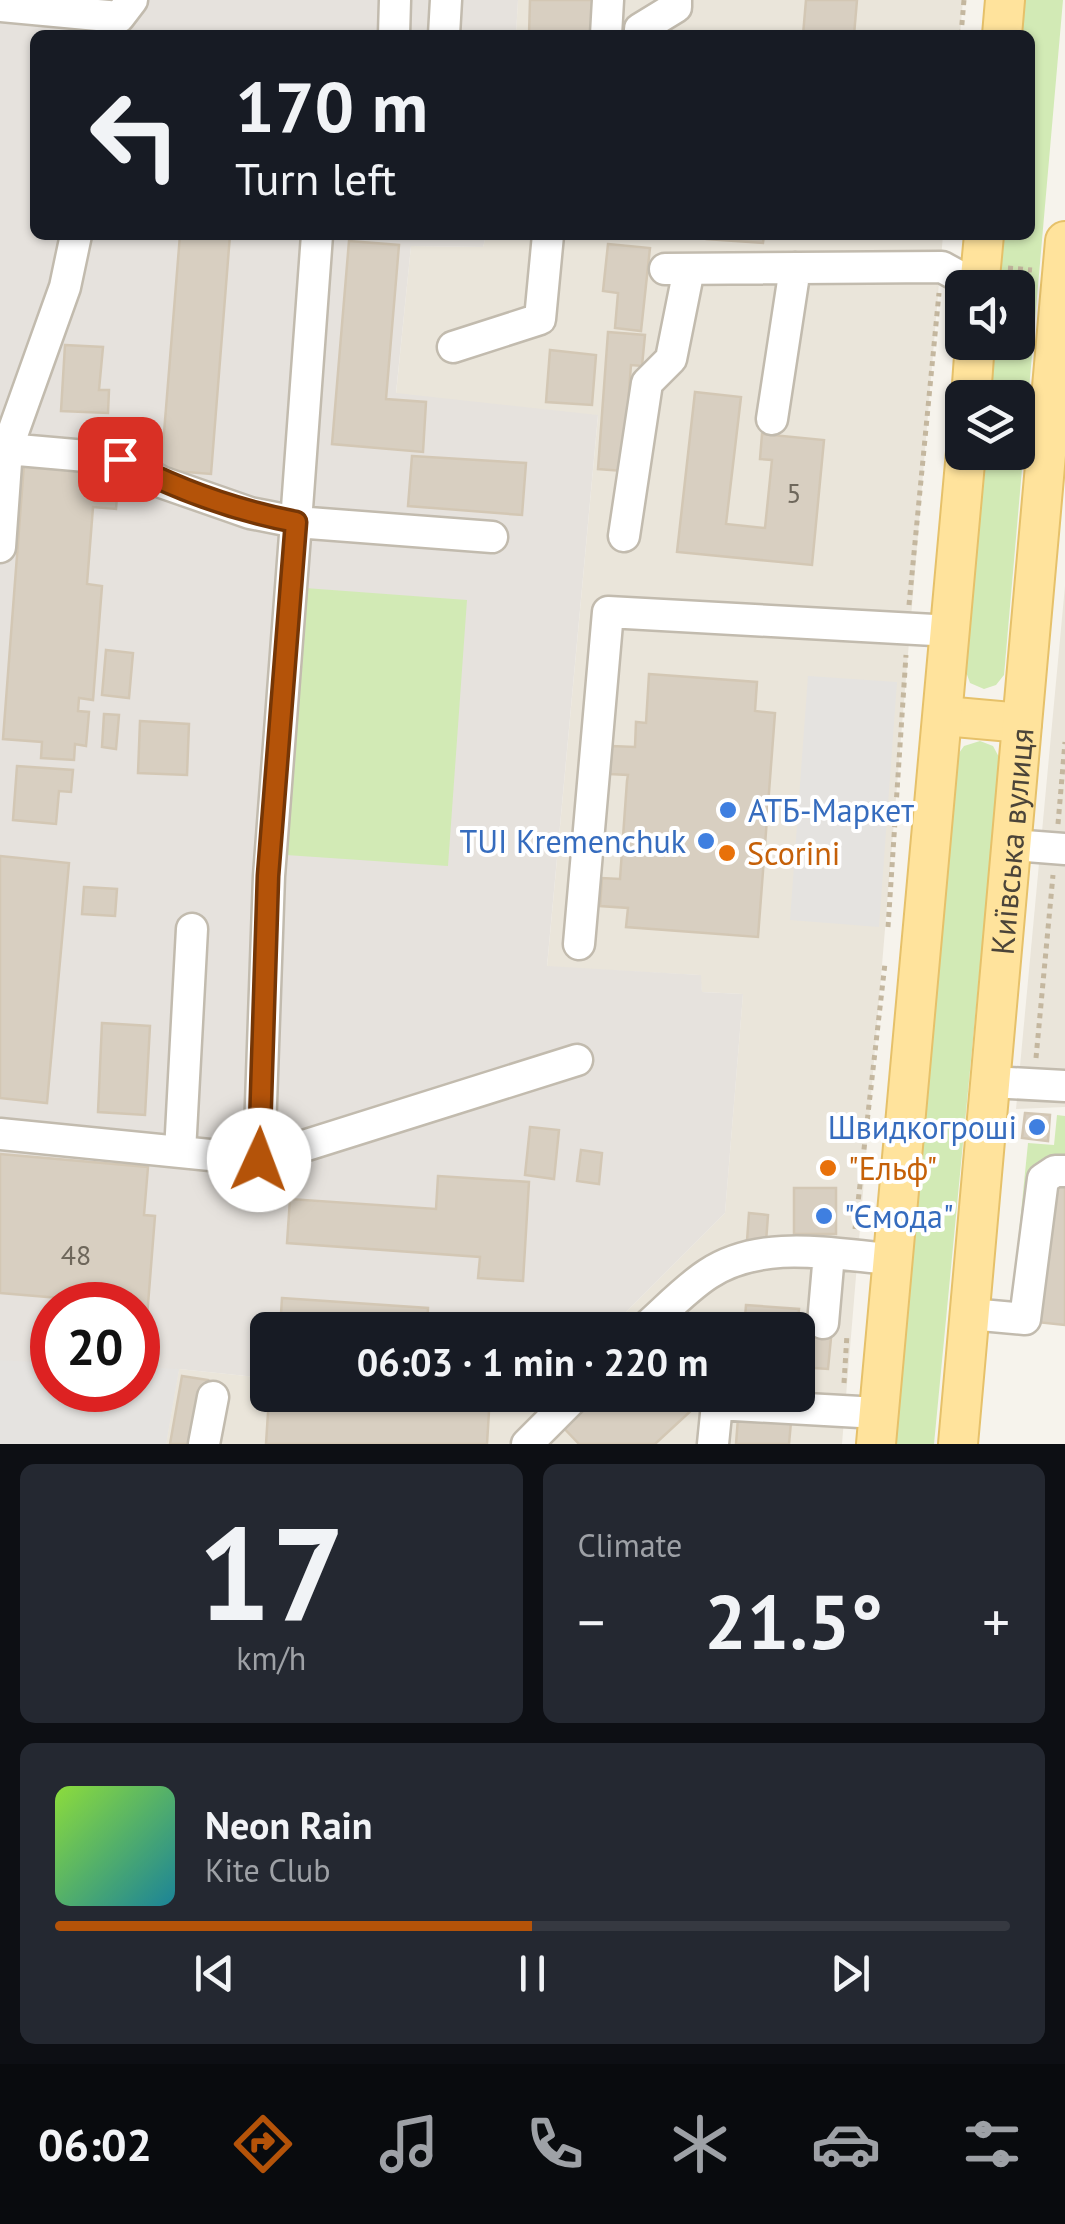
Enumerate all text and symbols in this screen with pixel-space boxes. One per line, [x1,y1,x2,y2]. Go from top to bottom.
text: 170 m [235,61,428,151]
icon: left [70,70,200,200]
text: Turn left [235,149,396,207]
map controls [945,270,1035,470]
button: sound [945,270,1035,360]
button: layers [945,380,1035,470]
pin [78,417,163,502]
icon: arrive [93,432,148,487]
house number: 5 [786,474,802,511]
street label: Київська вулиця [981,726,1043,957]
place label: АТБ-Маркет [748,789,914,831]
marker: АТБ-Маркет [717,799,739,821]
place label: TUI Kremenchuk [460,820,687,862]
marker: TUI Kremenchuk [695,830,717,852]
place label: Scorini [747,832,840,874]
marker: Scorini [716,842,738,864]
place label: Швидкогроші [828,1106,1017,1148]
position arrow [207,1108,311,1212]
marker: Швидкогроші [1026,1116,1048,1138]
place label: "Ельф" [848,1147,937,1189]
marker: "Ельф" [817,1157,839,1179]
place label: "Ємода" [844,1195,954,1237]
marker: "Ємода" [813,1205,835,1227]
house number: 48 [61,1236,91,1273]
speed limit sign: 20 [30,1282,160,1412]
text: 06:03 · 1 min · 220 m [357,1337,708,1386]
text: 17 [198,1488,345,1656]
text: Climate [578,1524,682,1566]
text: 21.5° [704,1573,883,1670]
text: − [578,1586,605,1657]
text: + [982,1586,1010,1657]
text: km/h [236,1637,306,1679]
text: Neon Rain [205,1800,372,1849]
text: Kite Club [205,1849,331,1891]
icon: previous [187,1946,242,2001]
icon: pause [505,1946,560,2001]
icon: next [823,1946,878,2001]
icon: directions [228,2109,298,2179]
icon: music [374,2109,444,2179]
icon: phone [520,2109,590,2179]
icon: climate [665,2109,735,2179]
icon: car [811,2109,881,2179]
icon: filters [957,2109,1027,2179]
text: 06:02 [38,2115,152,2173]

